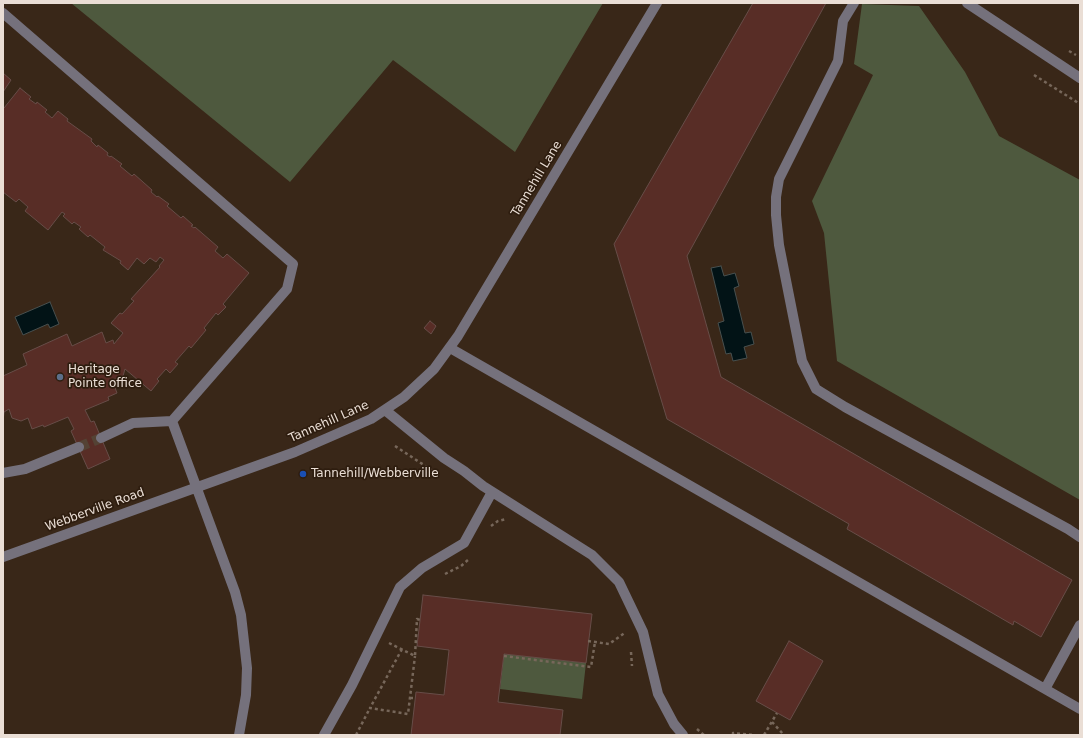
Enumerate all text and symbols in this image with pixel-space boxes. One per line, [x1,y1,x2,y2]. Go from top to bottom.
street label: Tannehill Lane [509,139,565,219]
place label: Heritage Pointe office [68,363,142,391]
marker: Heritage Pointe office [55,372,65,382]
street label: Tannehill Lane [287,398,371,446]
place label: Tannehill/Webberville [311,467,439,481]
marker: Tannehill/Webberville [298,469,308,479]
street label: Webberville Road [43,485,147,535]

